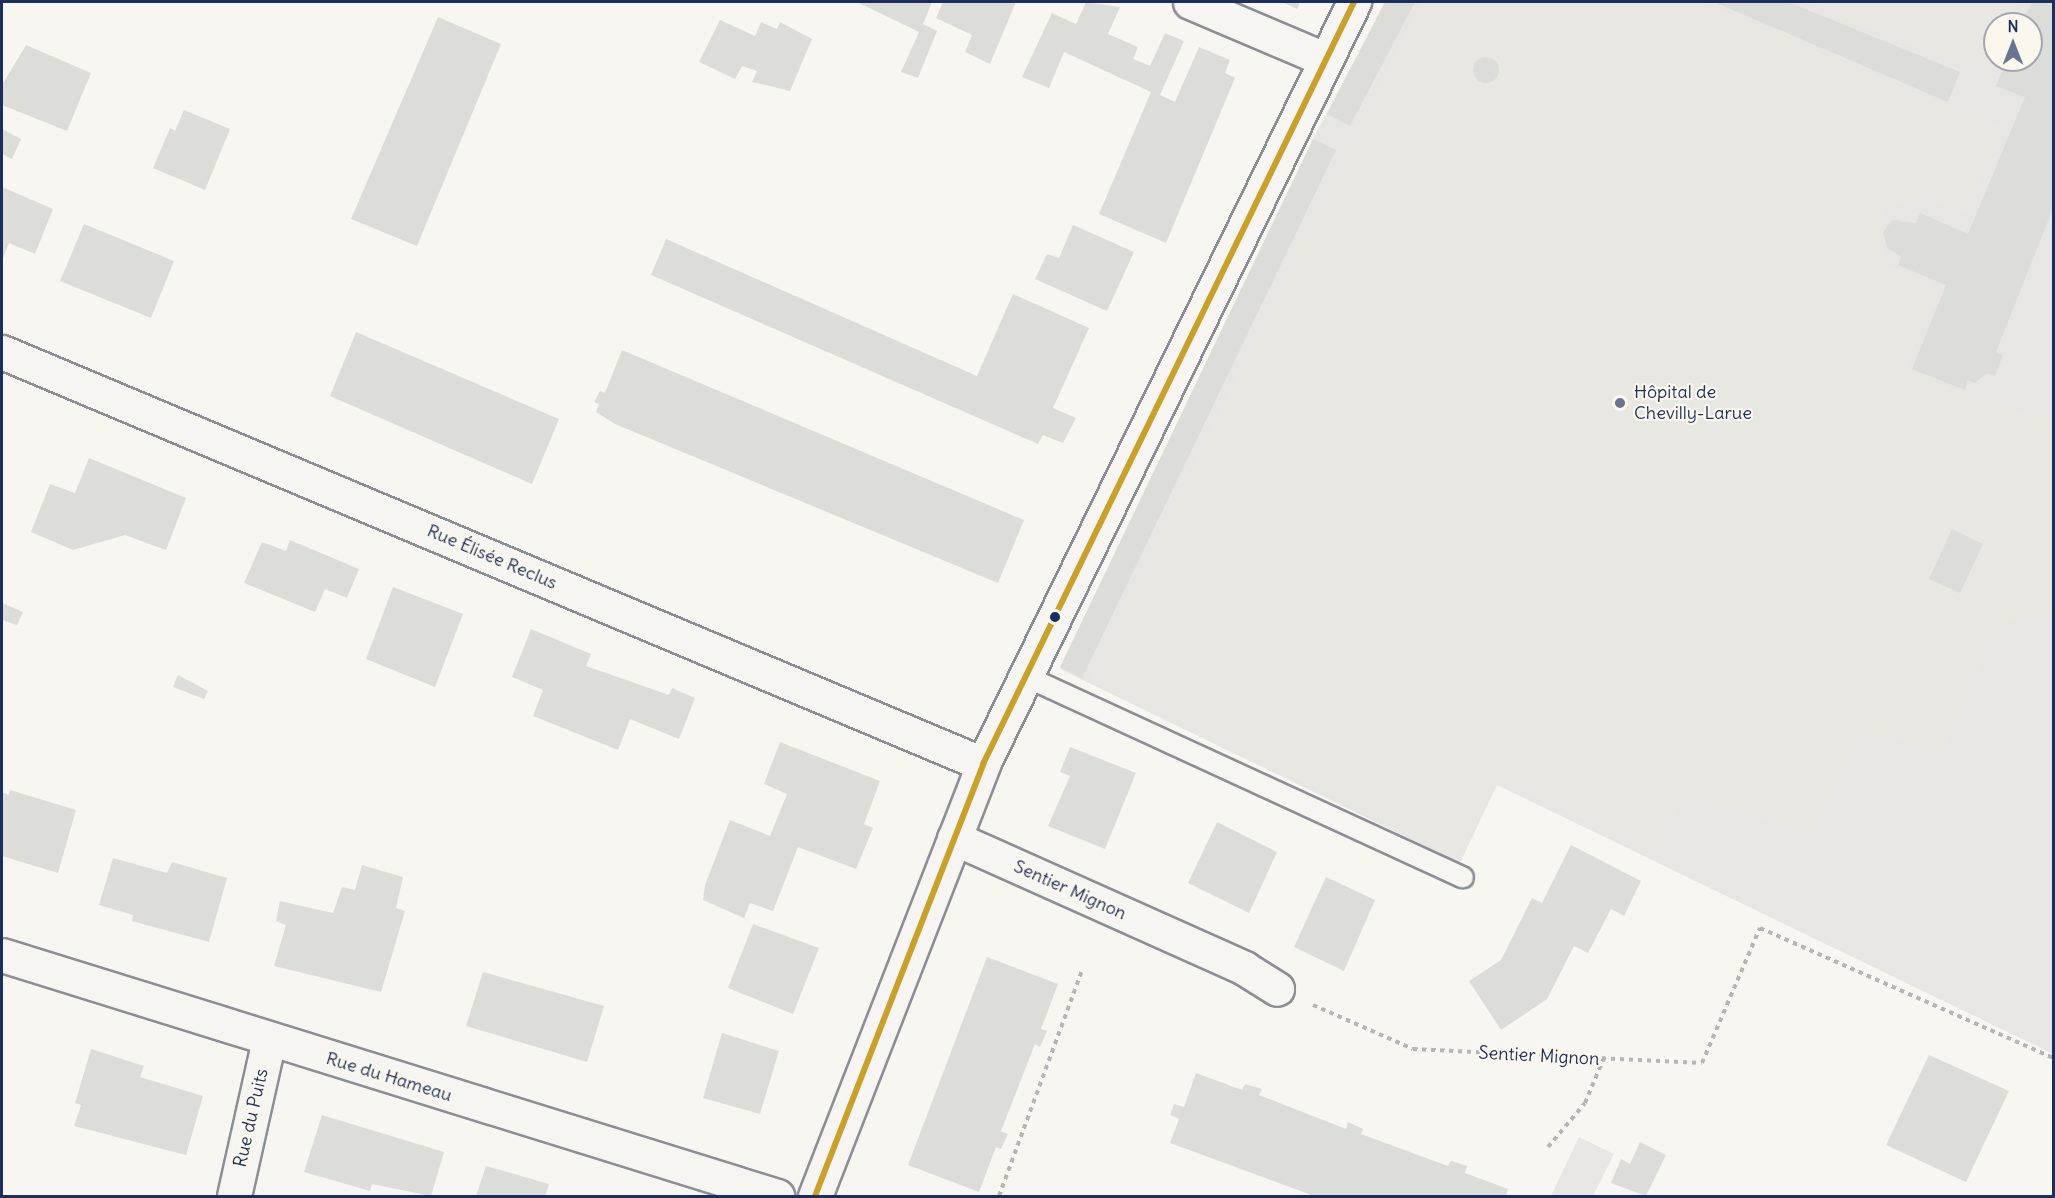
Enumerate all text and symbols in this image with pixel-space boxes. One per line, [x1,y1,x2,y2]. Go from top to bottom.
north arrow [1983,12,2043,72]
text: N [2007,16,2019,36]
place label: Hôpital de Chevilly-Larue [1634,382,1752,424]
marker: Hôpital de Chevilly-Larue [1611,394,1629,412]
street label: Rue Élisée Reclus [424,520,560,594]
unlabelled marker [1049,611,1061,623]
street label: Sentier Mignon [1010,856,1130,924]
street label: Sentier Mignon [1478,1042,1600,1070]
street label: Rue du Hameau [323,1048,455,1106]
street label: Rue du Puits [229,1066,273,1170]

